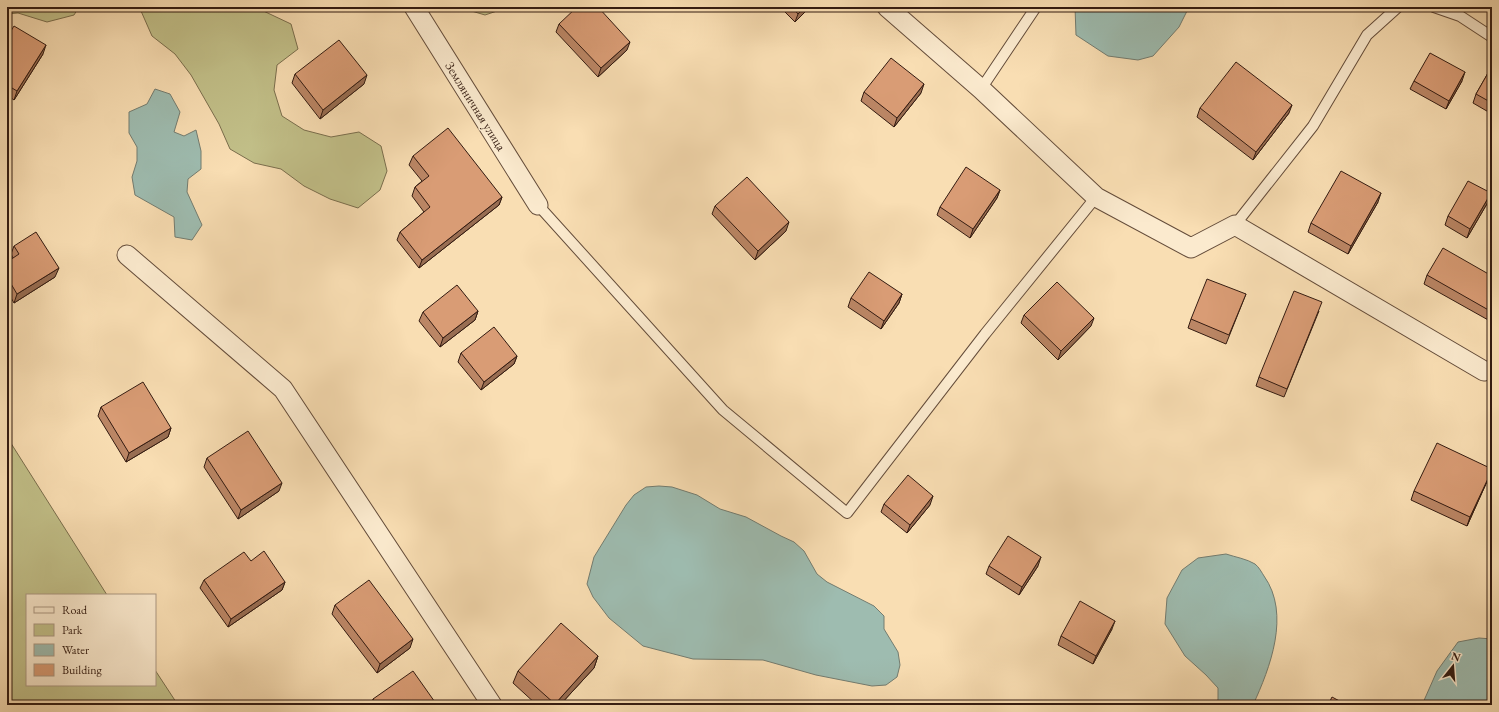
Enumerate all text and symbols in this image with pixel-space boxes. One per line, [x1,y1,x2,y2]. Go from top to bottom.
street label: Земляничная улица [441,58,510,155]
legend [26,594,156,686]
text: Road [62,602,88,618]
text: Park [62,622,83,638]
text: Water [62,642,89,658]
north arrow [1433,646,1473,686]
text: N [1450,648,1462,664]
text: Building [62,662,103,678]

